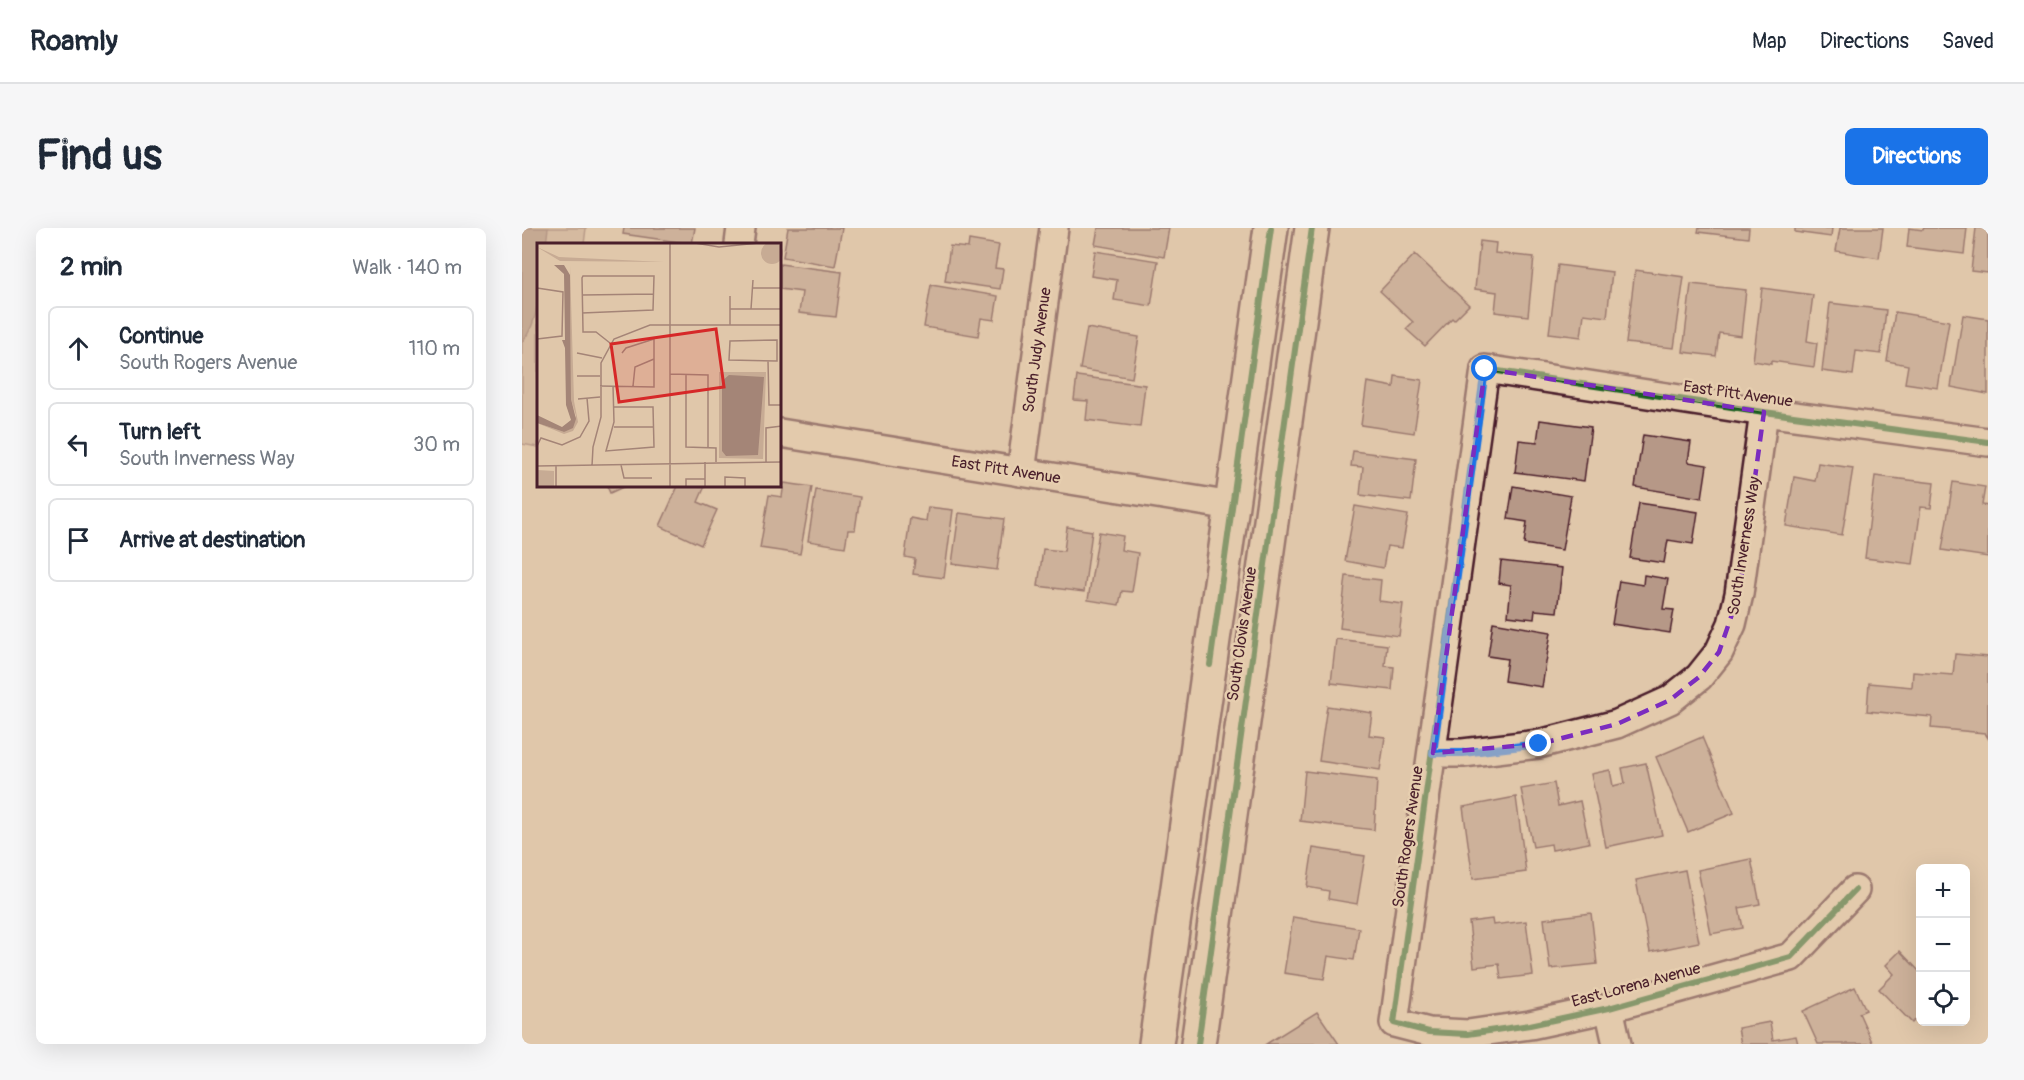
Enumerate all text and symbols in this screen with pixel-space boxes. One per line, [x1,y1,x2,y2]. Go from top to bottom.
text: Roamly [30,24,118,59]
text: Map [1752,28,1787,55]
text: Directions [1820,28,1909,55]
text: Saved [1942,28,1994,55]
button: Directions [1845,128,1988,185]
text: Find us [36,130,162,182]
inset map [537,243,782,488]
text: 2 min [60,251,122,283]
text: Walk · 140 m [352,255,462,280]
street label: South Judy Avenue [1018,286,1056,414]
text: Continue [119,322,203,350]
icon: ahead [62,332,95,365]
text: 110 m [409,336,460,361]
text: South Rogers Avenue [119,350,297,375]
route start [1471,355,1497,381]
street label: East Pitt Avenue [1682,376,1794,412]
text: Turn left [119,418,201,446]
icon: left [62,428,95,461]
text: 30 m [413,432,460,457]
text: South Inverness Way [119,446,295,471]
street label: East Pitt Avenue [950,452,1062,489]
street label: South Inverness Way [1723,475,1765,617]
icon: arrive [62,524,95,557]
text: Arrive at destination [119,526,305,554]
street label: South Clovis Avenue [1223,565,1261,702]
route end [1525,730,1551,756]
street label: South Rogers Avenue [1388,765,1428,909]
map controls [1916,864,1970,1026]
button: + [1916,864,1970,918]
button: − [1916,918,1970,972]
street label: East Lorena Avenue [1569,958,1703,1012]
button: locate [1916,972,1970,1026]

